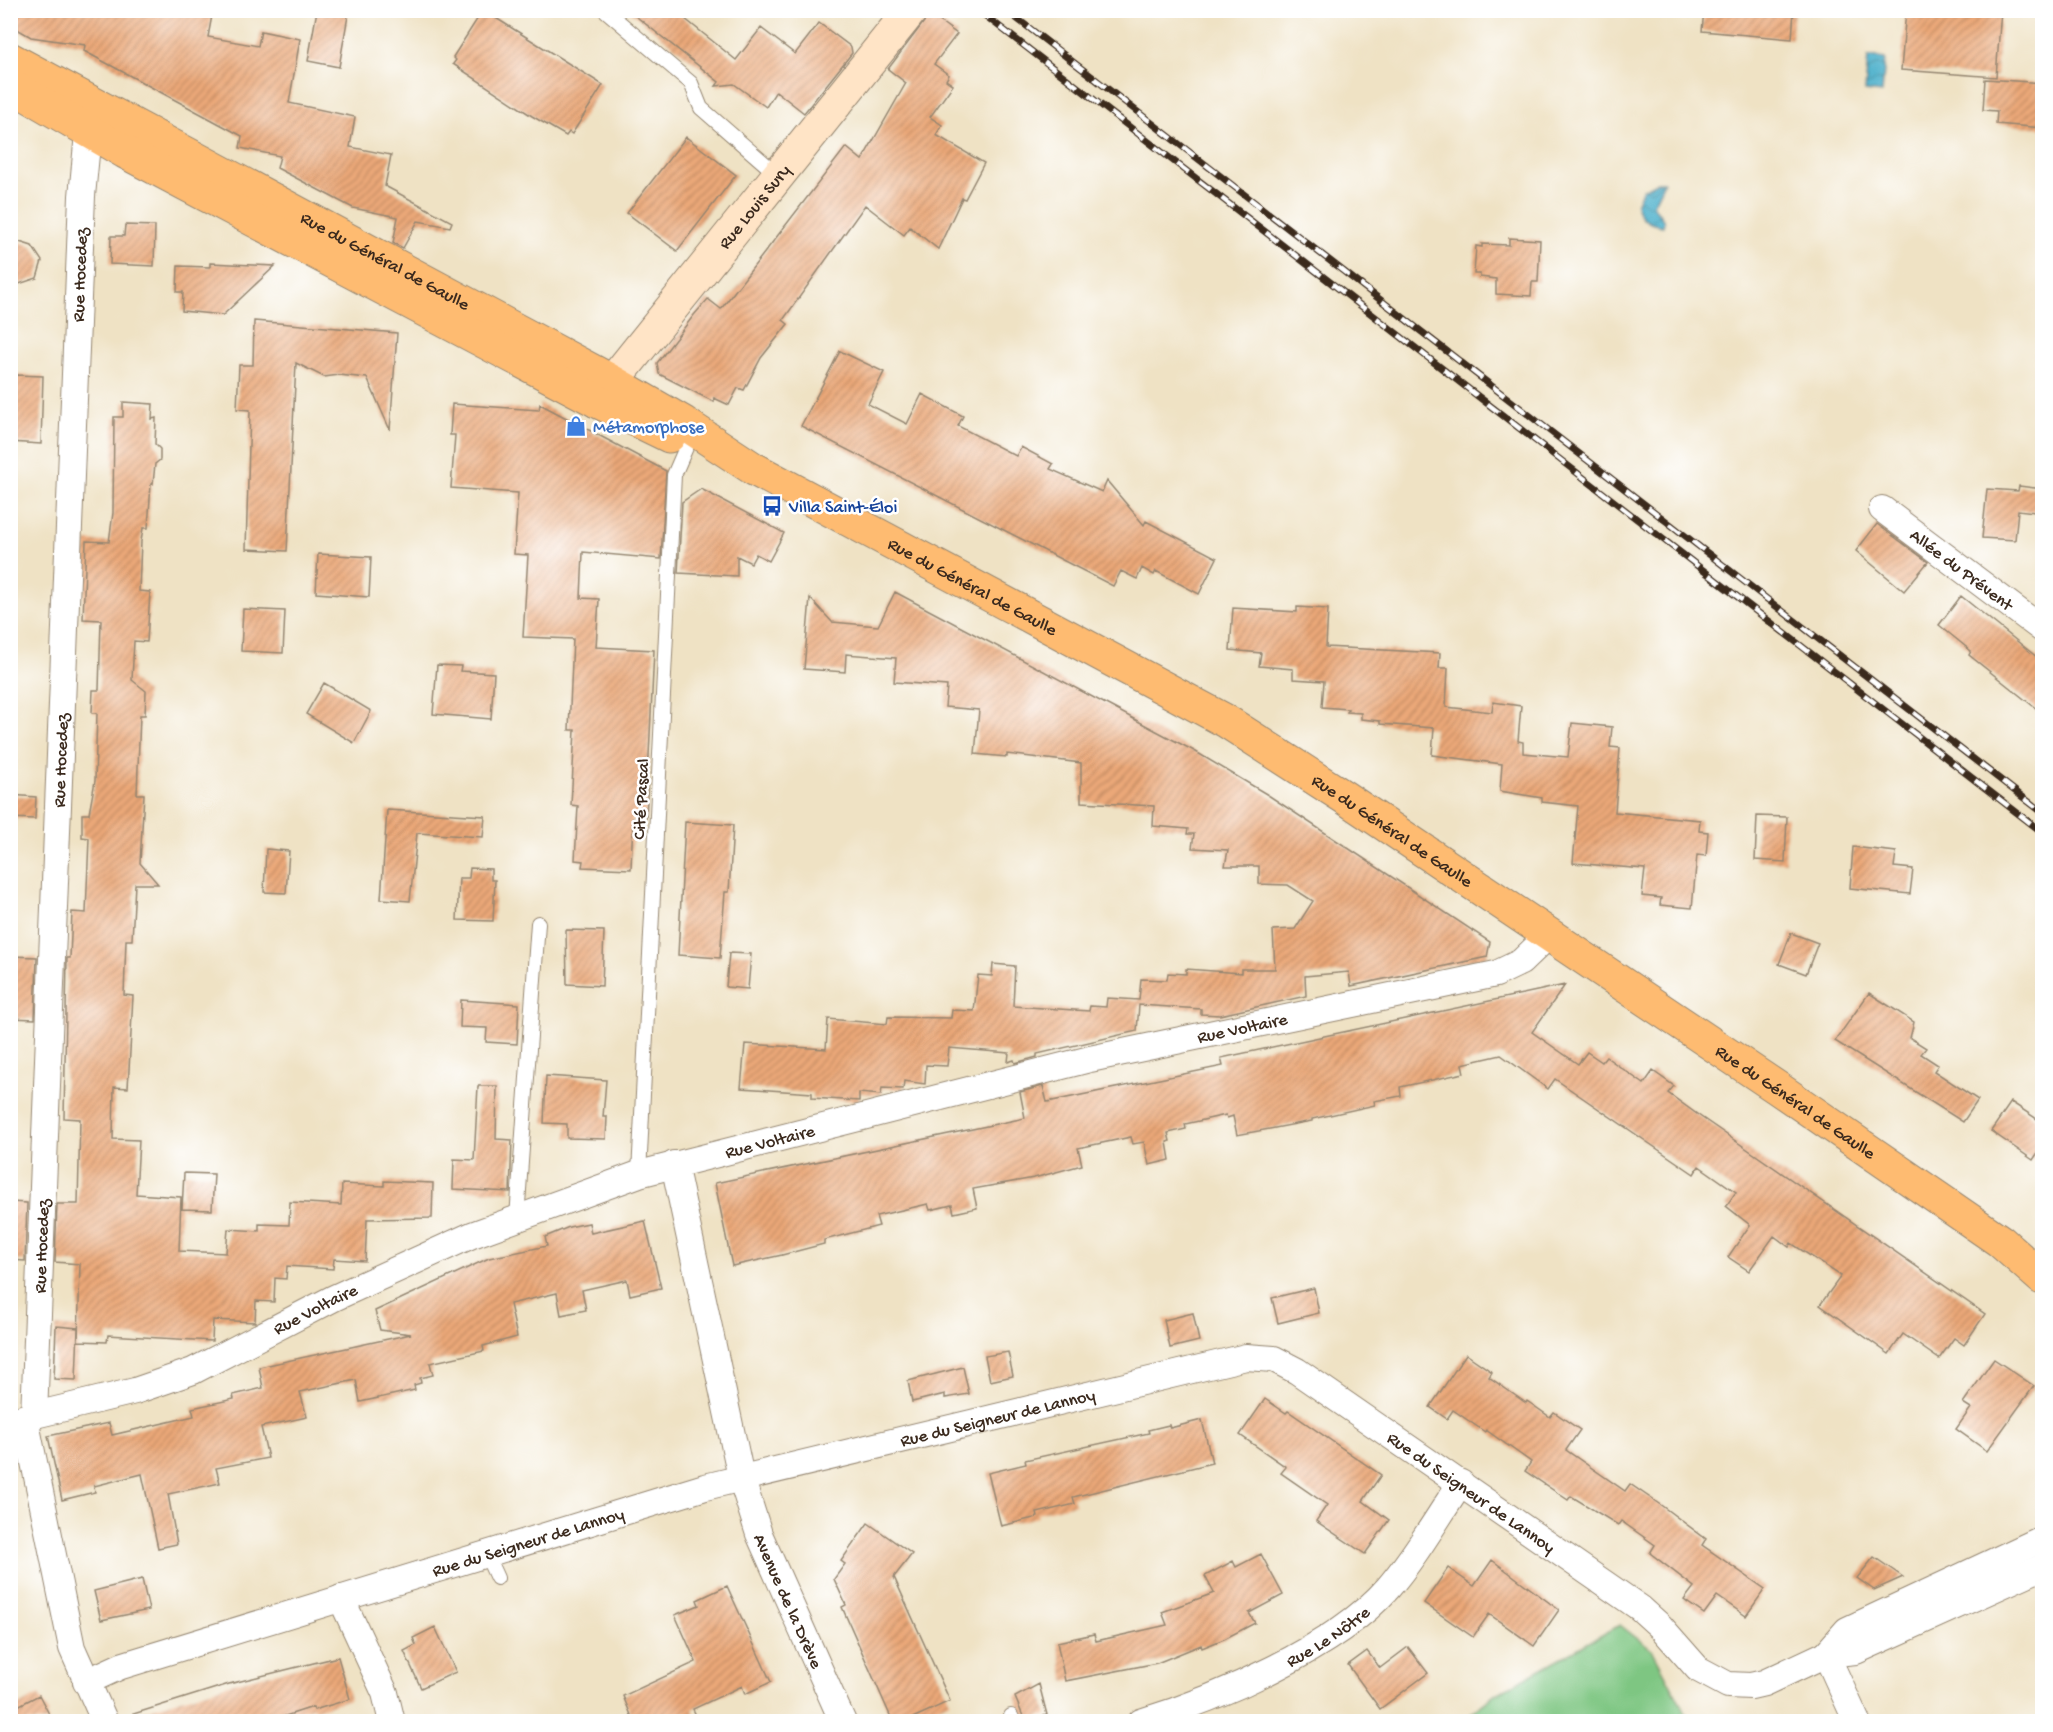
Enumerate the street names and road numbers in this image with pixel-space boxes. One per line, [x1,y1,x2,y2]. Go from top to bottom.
street label: Rue Louis Sury [715,161,796,254]
street label: Rue du Général de Gaulle [296,208,473,317]
street label: Rue Hocedez [69,226,94,322]
street label: Allée du Prévent [1905,526,2017,617]
street label: Rue du Général de Gaulle [883,534,1061,642]
street label: Rue Hocedez [50,712,75,808]
street label: Cité Pascal [630,758,655,840]
street label: Rue du Général de Gaulle [1307,771,1476,894]
street label: Rue Voltaire [1196,1010,1290,1049]
street label: Rue du Général de Gaulle [1711,1041,1879,1166]
street label: Rue Voltaire [723,1121,818,1165]
street label: Rue Hocedez [31,1198,56,1294]
street label: Rue Voltaire [270,1280,362,1341]
street label: Rue du Seigneur de Lannoy [899,1386,1098,1453]
street label: Rue du Seigneur de Lannoy [1382,1428,1558,1559]
street label: Rue du Seigneur de Lannoy [430,1504,627,1583]
street label: Avenue de la Drève [747,1531,826,1673]
street label: Rue Le Nôtre [1283,1602,1376,1673]

